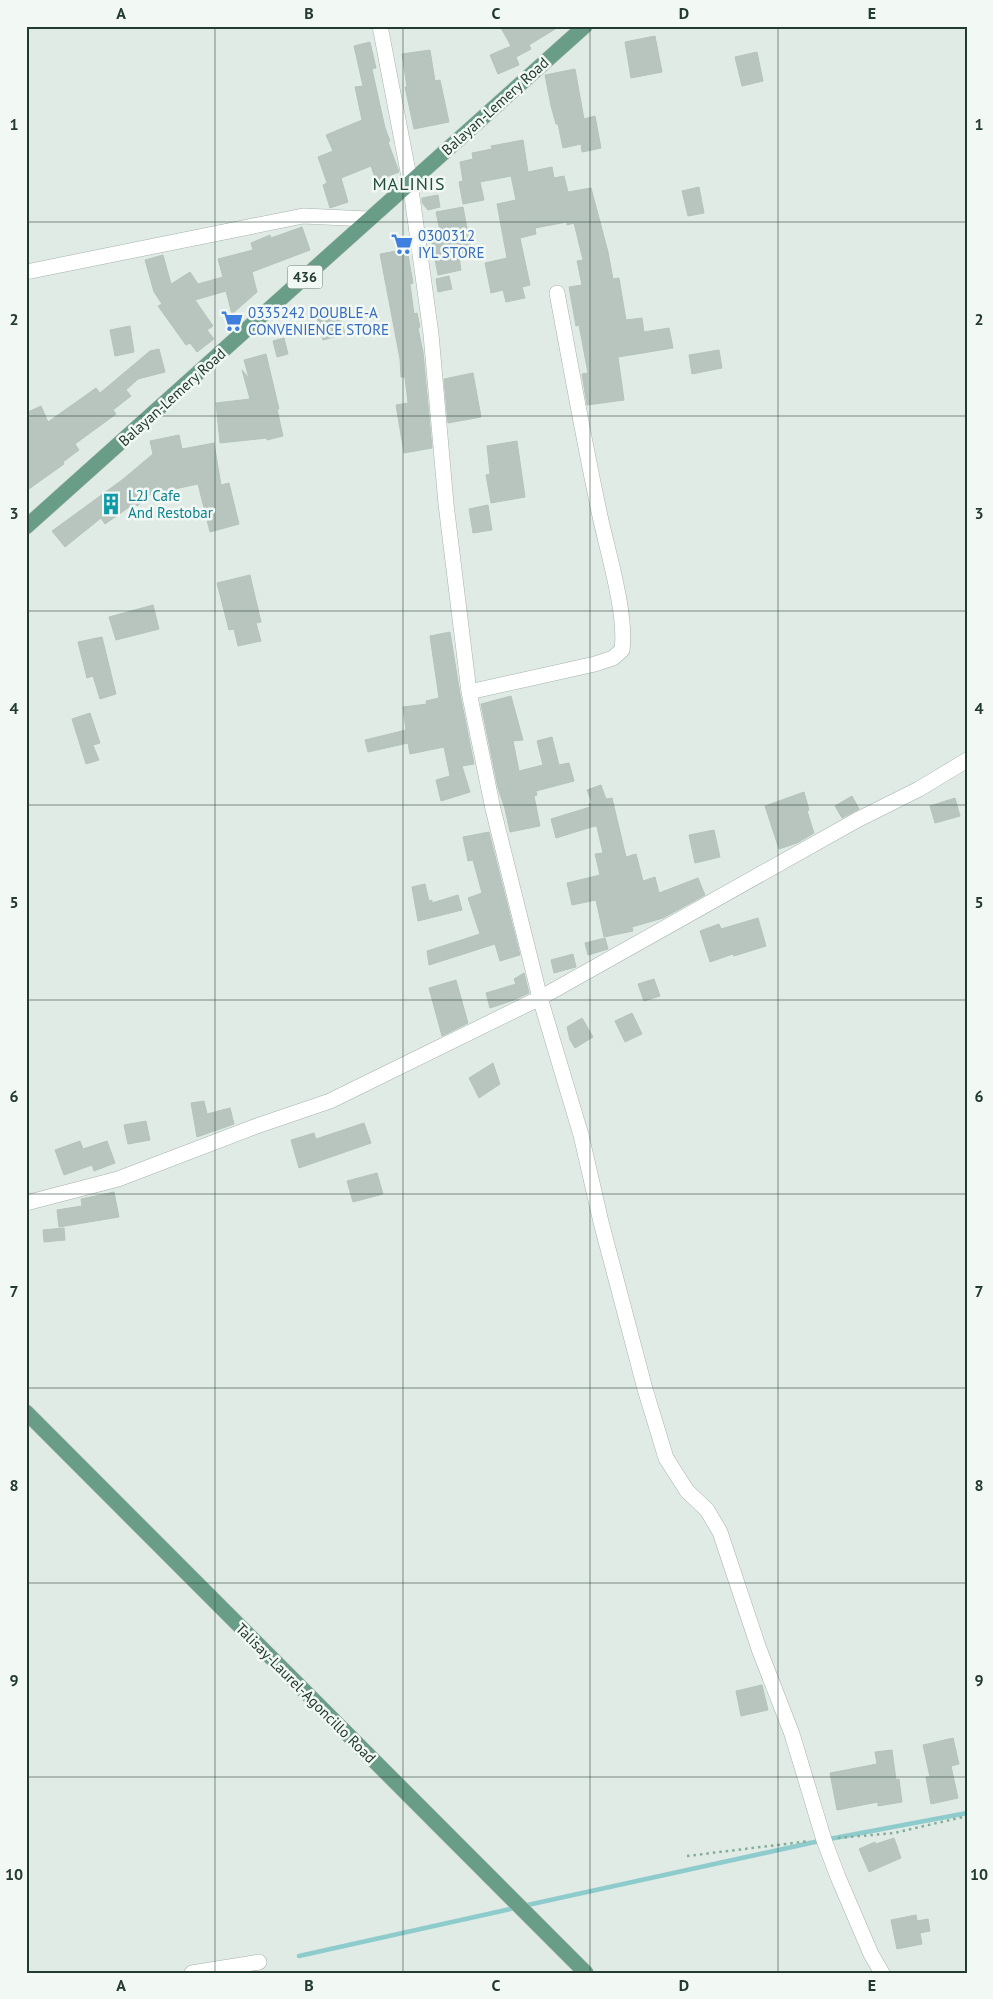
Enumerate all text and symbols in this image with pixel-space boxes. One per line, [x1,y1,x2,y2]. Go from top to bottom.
text: A [116,3,126,23]
text: B [304,3,314,23]
text: C [492,3,501,23]
text: D [679,3,689,23]
text: E [868,3,876,23]
street label: Balayan-Lemery Road [437,53,553,159]
text: 1 [9,114,19,134]
text: 1 [974,114,984,134]
district label: MALINIS [372,172,446,195]
place label: 0300312 IYL STORE [418,226,485,262]
supermarket icon: 0300312 IYL STORE [389,231,415,257]
road number: 436 [288,266,322,288]
place label: 0335242 DOUBLE-A CONVENIENCE STORE [248,303,389,339]
supermarket icon: 0335242 DOUBLE-A CONVENIENCE STORE [219,308,245,334]
text: 2 [9,309,19,329]
text: 2 [974,309,984,329]
street label: Balayan-Lemery Road [114,344,230,450]
place label: L2J Cafe And Restobar [128,486,213,522]
building icon: L2J Cafe And Restobar [98,491,124,517]
text: 3 [9,503,19,523]
text: 3 [974,503,984,523]
text: 4 [9,698,19,718]
text: 4 [974,698,984,718]
text: 5 [9,892,19,912]
text: 5 [974,892,984,912]
text: 6 [9,1086,19,1106]
text: 6 [974,1086,984,1106]
text: 7 [9,1281,19,1301]
text: 7 [974,1281,984,1301]
text: 8 [9,1475,19,1495]
text: 8 [974,1475,984,1495]
street label: Talisay-Laurel-Agoncillo Road [232,1619,380,1767]
text: 9 [9,1670,19,1690]
text: 9 [974,1670,984,1690]
text: 10 [5,1864,23,1884]
text: 10 [970,1864,988,1884]
text: A [116,1975,126,1995]
text: B [304,1975,314,1995]
text: C [492,1975,501,1995]
text: D [679,1975,689,1995]
text: E [868,1975,876,1995]

